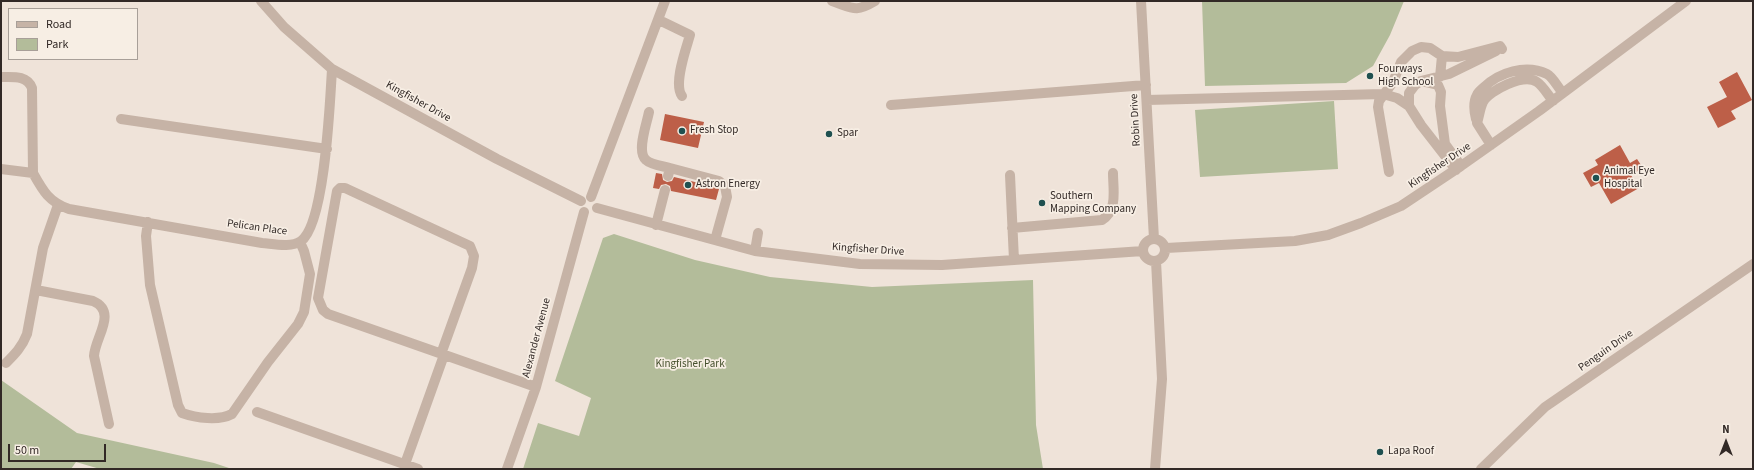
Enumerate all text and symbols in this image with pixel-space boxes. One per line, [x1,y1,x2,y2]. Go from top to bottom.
legend [8,8,138,60]
text: Road [46,16,72,33]
text: Park [46,36,68,53]
place label: Fourways High School [1378,63,1433,89]
marker: Fourways High School [1365,71,1375,81]
street label: Kingfisher Drive [383,79,453,125]
street label: Robin Drive [1128,93,1144,147]
place label: Fresh Stop [690,124,738,138]
marker: Fresh Stop [677,126,687,136]
place label: Spar [837,127,858,141]
marker: Spar [824,129,834,139]
street label: Kingfisher Drive [1406,140,1474,192]
place label: Animal Eye Hospital [1604,165,1655,191]
marker: Animal Eye Hospital [1591,173,1601,183]
place label: Astron Energy [696,178,760,192]
marker: Astron Energy [683,180,693,190]
place label: Southern Mapping Company [1050,190,1136,216]
marker: Southern Mapping Company [1037,198,1047,208]
street label: Pelican Place [226,217,288,239]
street label: Kingfisher Drive [831,241,905,259]
street label: Alexander Avenue [520,297,554,379]
street label: Penguin Drive [1576,327,1636,375]
park label: Kingfisher Park [655,358,725,372]
north arrow [1706,422,1746,462]
text: N [1722,422,1730,437]
scale bar [10,436,108,462]
text: 50 m [15,442,39,459]
place label: Lapa Roof [1388,445,1434,459]
marker: Lapa Roof [1375,447,1385,457]

